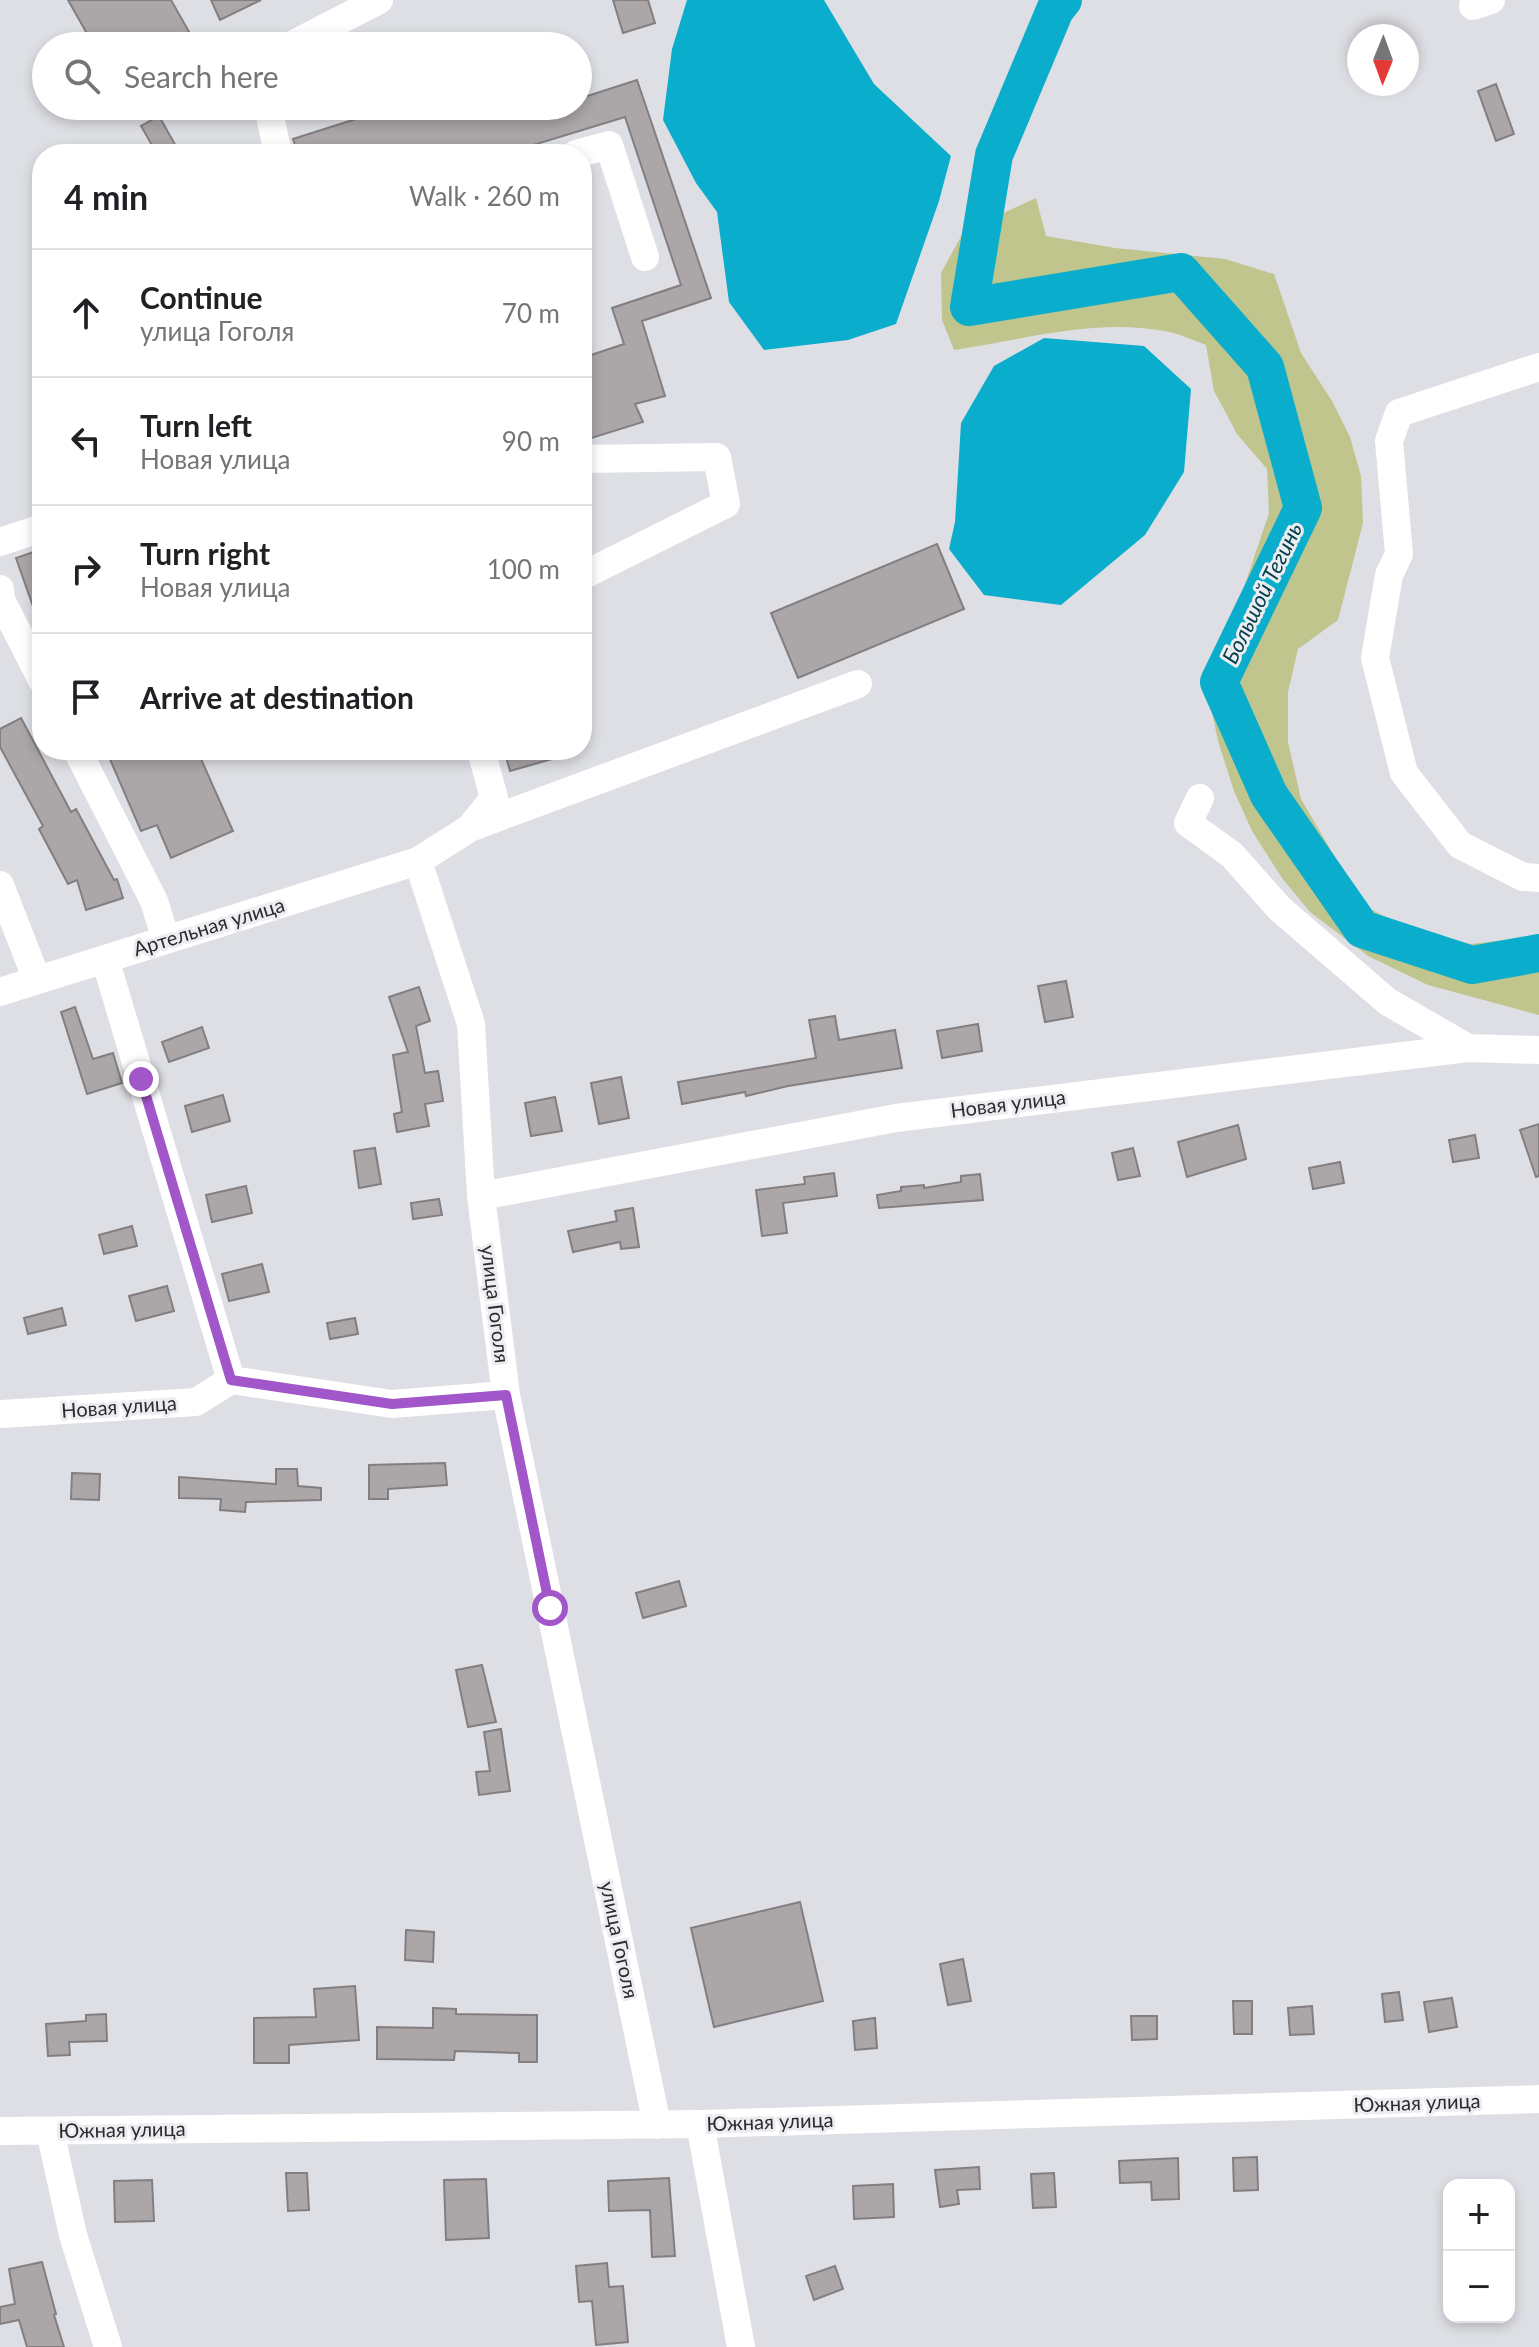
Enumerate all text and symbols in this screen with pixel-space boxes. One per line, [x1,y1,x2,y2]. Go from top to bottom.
north arrow [1347,24,1419,96]
search box [32,32,592,120]
icon: search [60,54,104,98]
text: Search here [124,58,279,94]
text: 4 min [64,176,148,217]
text: Walk · 260 m [409,180,560,212]
text: Continue [140,279,263,315]
icon: ahead [64,291,108,335]
text: 70 m [502,297,560,329]
text: улица Гоголя [140,315,294,347]
text: Turn left [140,407,252,443]
icon: left [64,419,108,463]
text: 90 m [502,425,560,457]
text: Новая улица [140,443,291,475]
water label: Большой Тегинь [1216,518,1307,668]
text: Turn right [140,535,270,571]
icon: right [64,547,108,591]
text: 100 m [487,553,560,585]
text: Новая улица [140,571,291,603]
icon: arrive [64,675,108,719]
text: Arrive at destination [140,679,414,715]
street label: Артельная улица [130,892,287,960]
route end [123,1061,159,1097]
street label: Новая улица [949,1084,1067,1122]
street label: улица Гоголя [477,1243,515,1364]
street label: Новая улица [60,1390,178,1422]
route start [532,1590,568,1626]
street label: улица Гоголя [596,1879,644,2000]
street label: Южная улица [1353,2088,1481,2116]
street label: Южная улица [706,2107,834,2135]
street label: Южная улица [58,2116,186,2142]
map controls [1443,2179,1515,2323]
button: + [1443,2179,1515,2251]
button: − [1443,2251,1515,2323]

